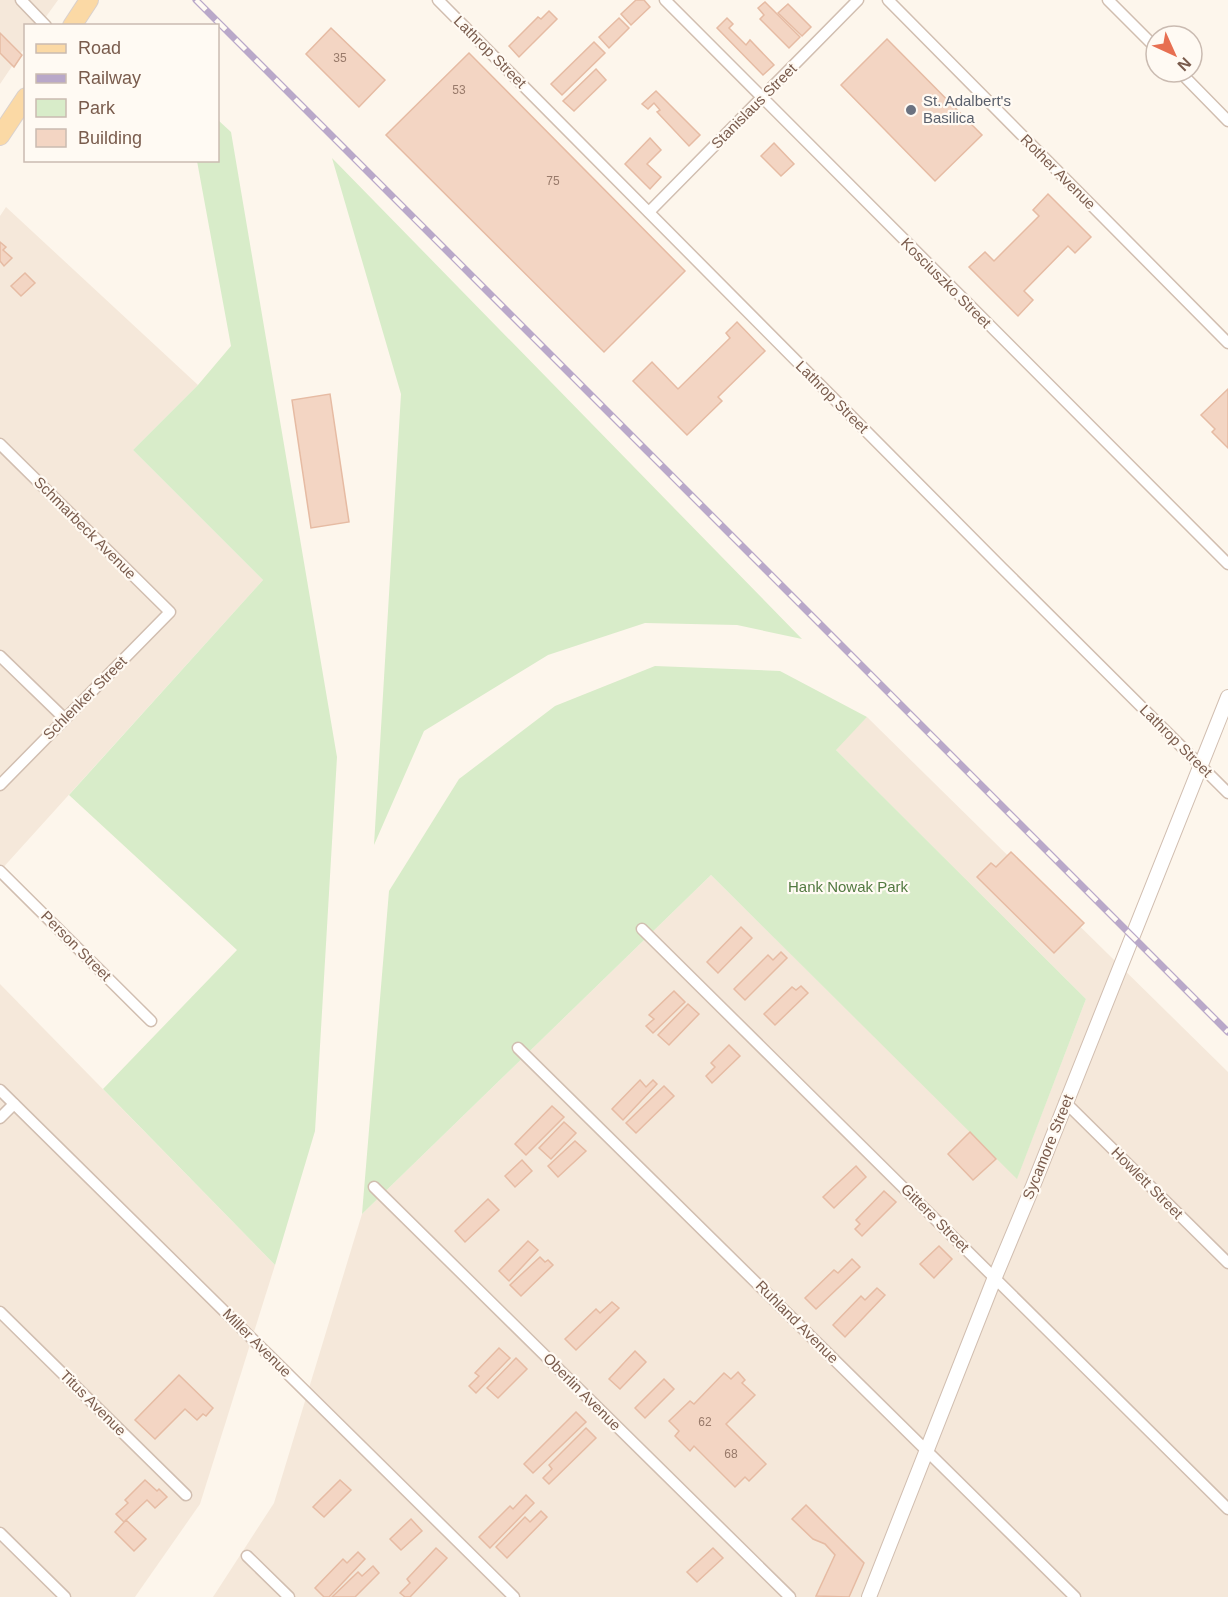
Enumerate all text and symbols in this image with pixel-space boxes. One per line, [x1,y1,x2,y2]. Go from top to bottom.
street label: Lathrop Street [451,12,531,92]
legend [24,24,219,162]
north arrow [1144,24,1204,84]
text: Road [78,38,121,58]
house number: 35 [333,51,347,65]
text: N [1174,54,1194,74]
street label: Stanislaus Street [708,59,800,152]
text: Railway [78,68,141,88]
house number: 53 [452,83,466,97]
place label: St. Adalbert's Basilica [923,92,1011,126]
text: Park [78,98,116,118]
marker: St. Adalbert's Basilica [904,103,918,117]
text: Building [78,128,142,148]
street label: Rother Avenue [1017,131,1099,213]
house number: 75 [546,174,560,188]
street label: Kosciuszko Street [898,234,995,332]
street label: Lathrop Street [793,357,873,437]
street label: Schmarbeck Avenue [31,473,140,582]
street label: Schlenker Street [39,652,130,743]
street label: Lathrop Street [1137,701,1217,781]
park label: Hank Nowak Park [788,878,909,895]
street label: Person Street [38,907,115,985]
street label: Sycamore Street [1019,1091,1077,1202]
street label: Howlett Street [1108,1143,1187,1223]
street label: Gittere Street [898,1180,973,1256]
street label: Ruhland Avenue [753,1277,842,1366]
street label: Miller Avenue [220,1305,295,1380]
street label: Oberlin Avenue [540,1349,625,1434]
street label: Titus Avenue [57,1366,130,1439]
house number: 62 [698,1415,712,1429]
house number: 68 [724,1447,738,1461]

